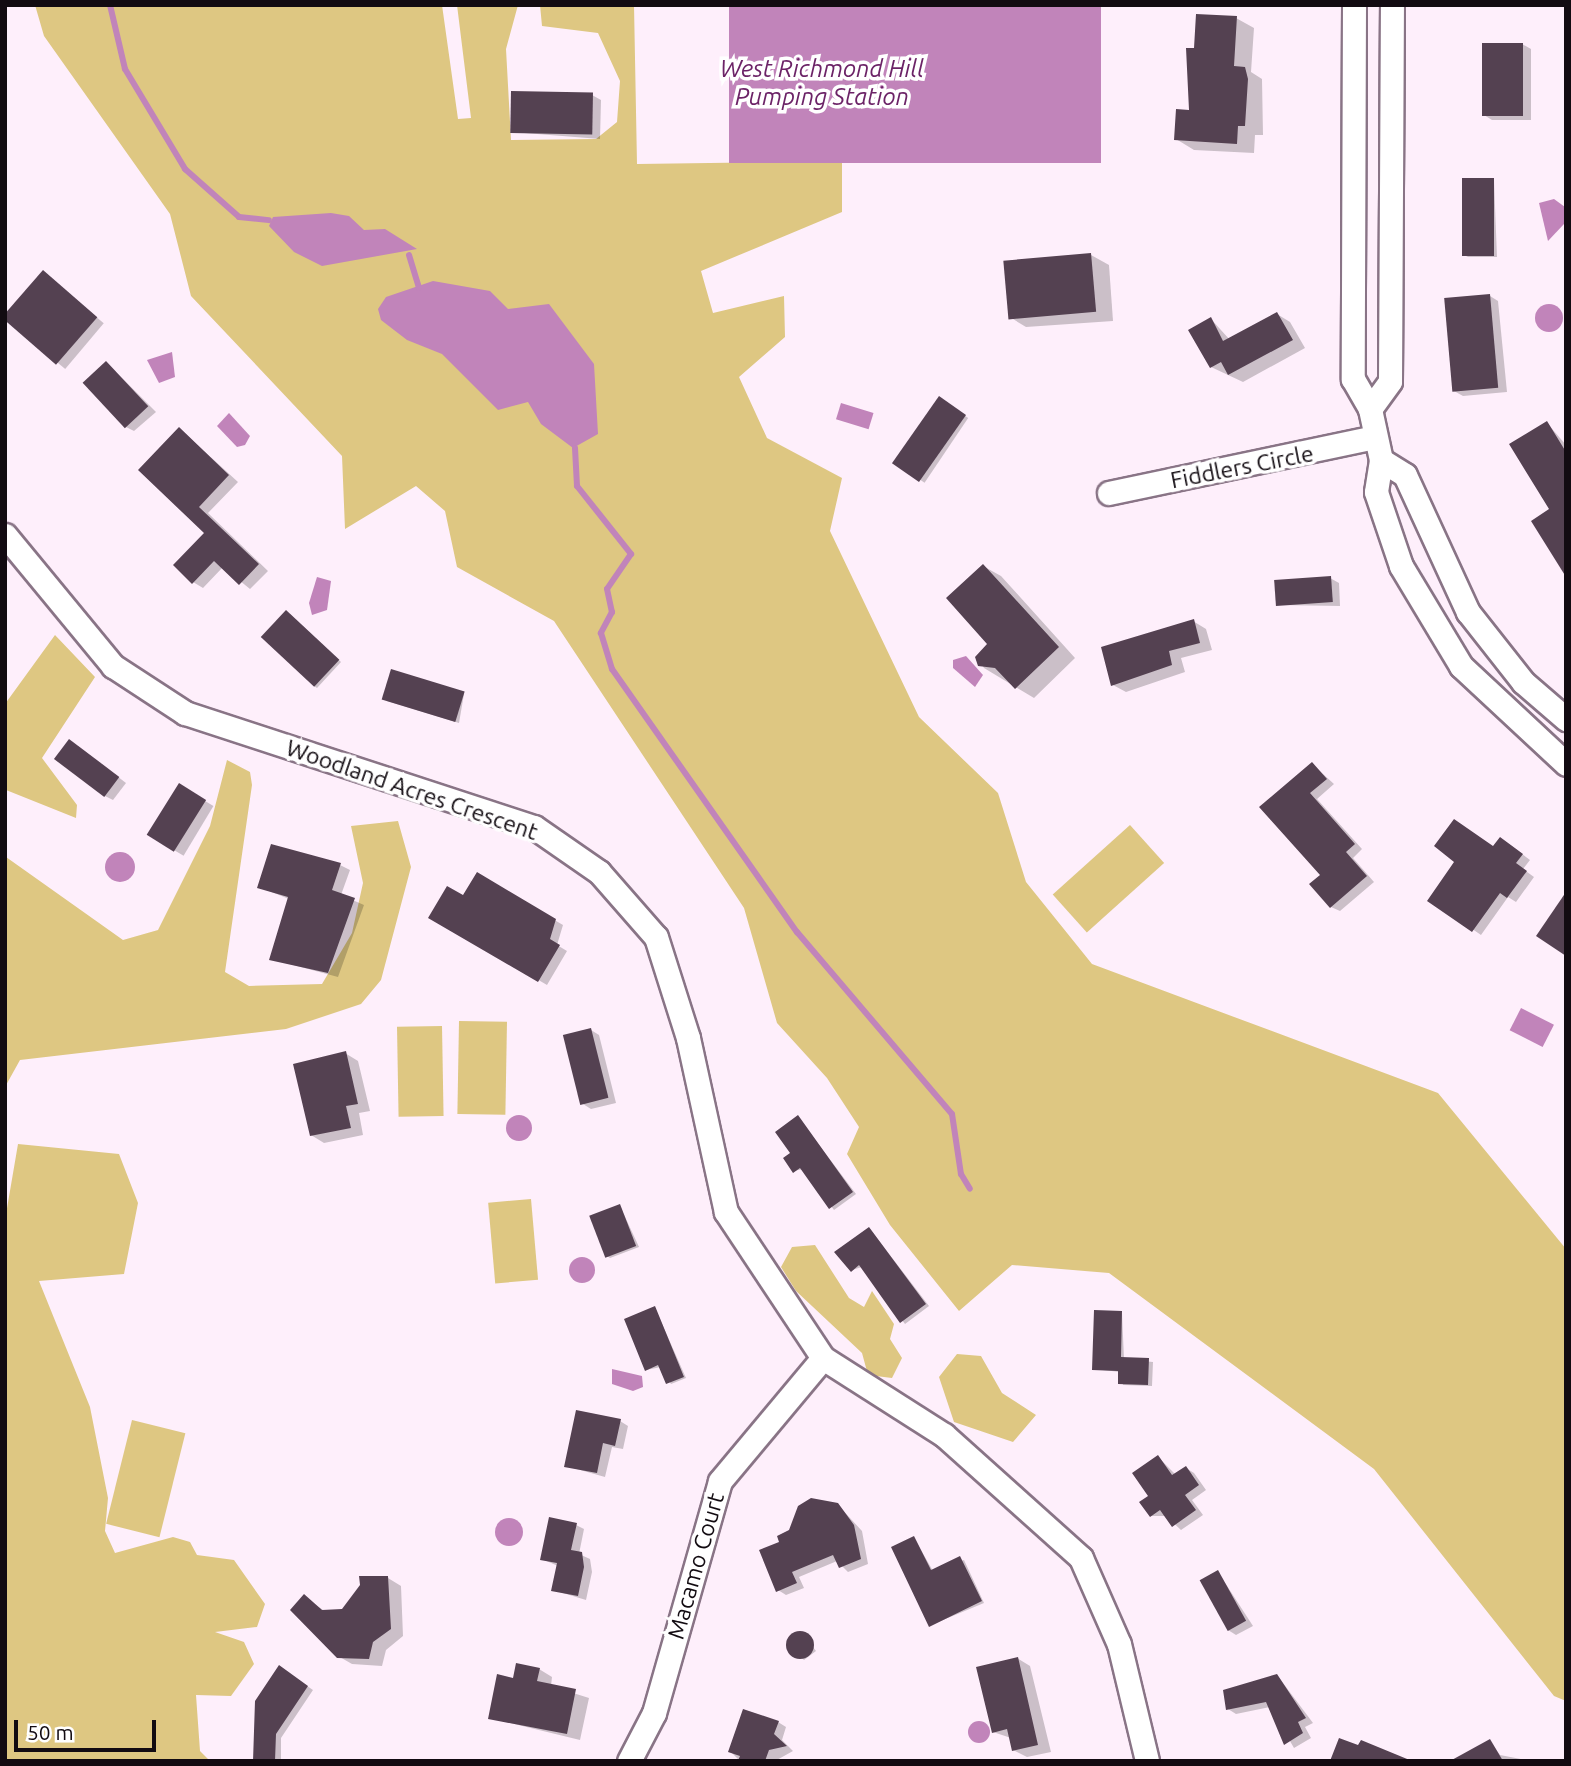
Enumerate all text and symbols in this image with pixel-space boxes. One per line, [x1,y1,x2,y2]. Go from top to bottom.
water label: West Richmond Hill Pumping Station [720,55,924,111]
street label: Fiddlers Circle [1168,440,1316,494]
street label: Woodland Acres Crescent [283,734,541,846]
street label: Macamo Court [662,1490,730,1642]
scale bar [18,1706,159,1750]
text: 50 m [27,1720,74,1744]

